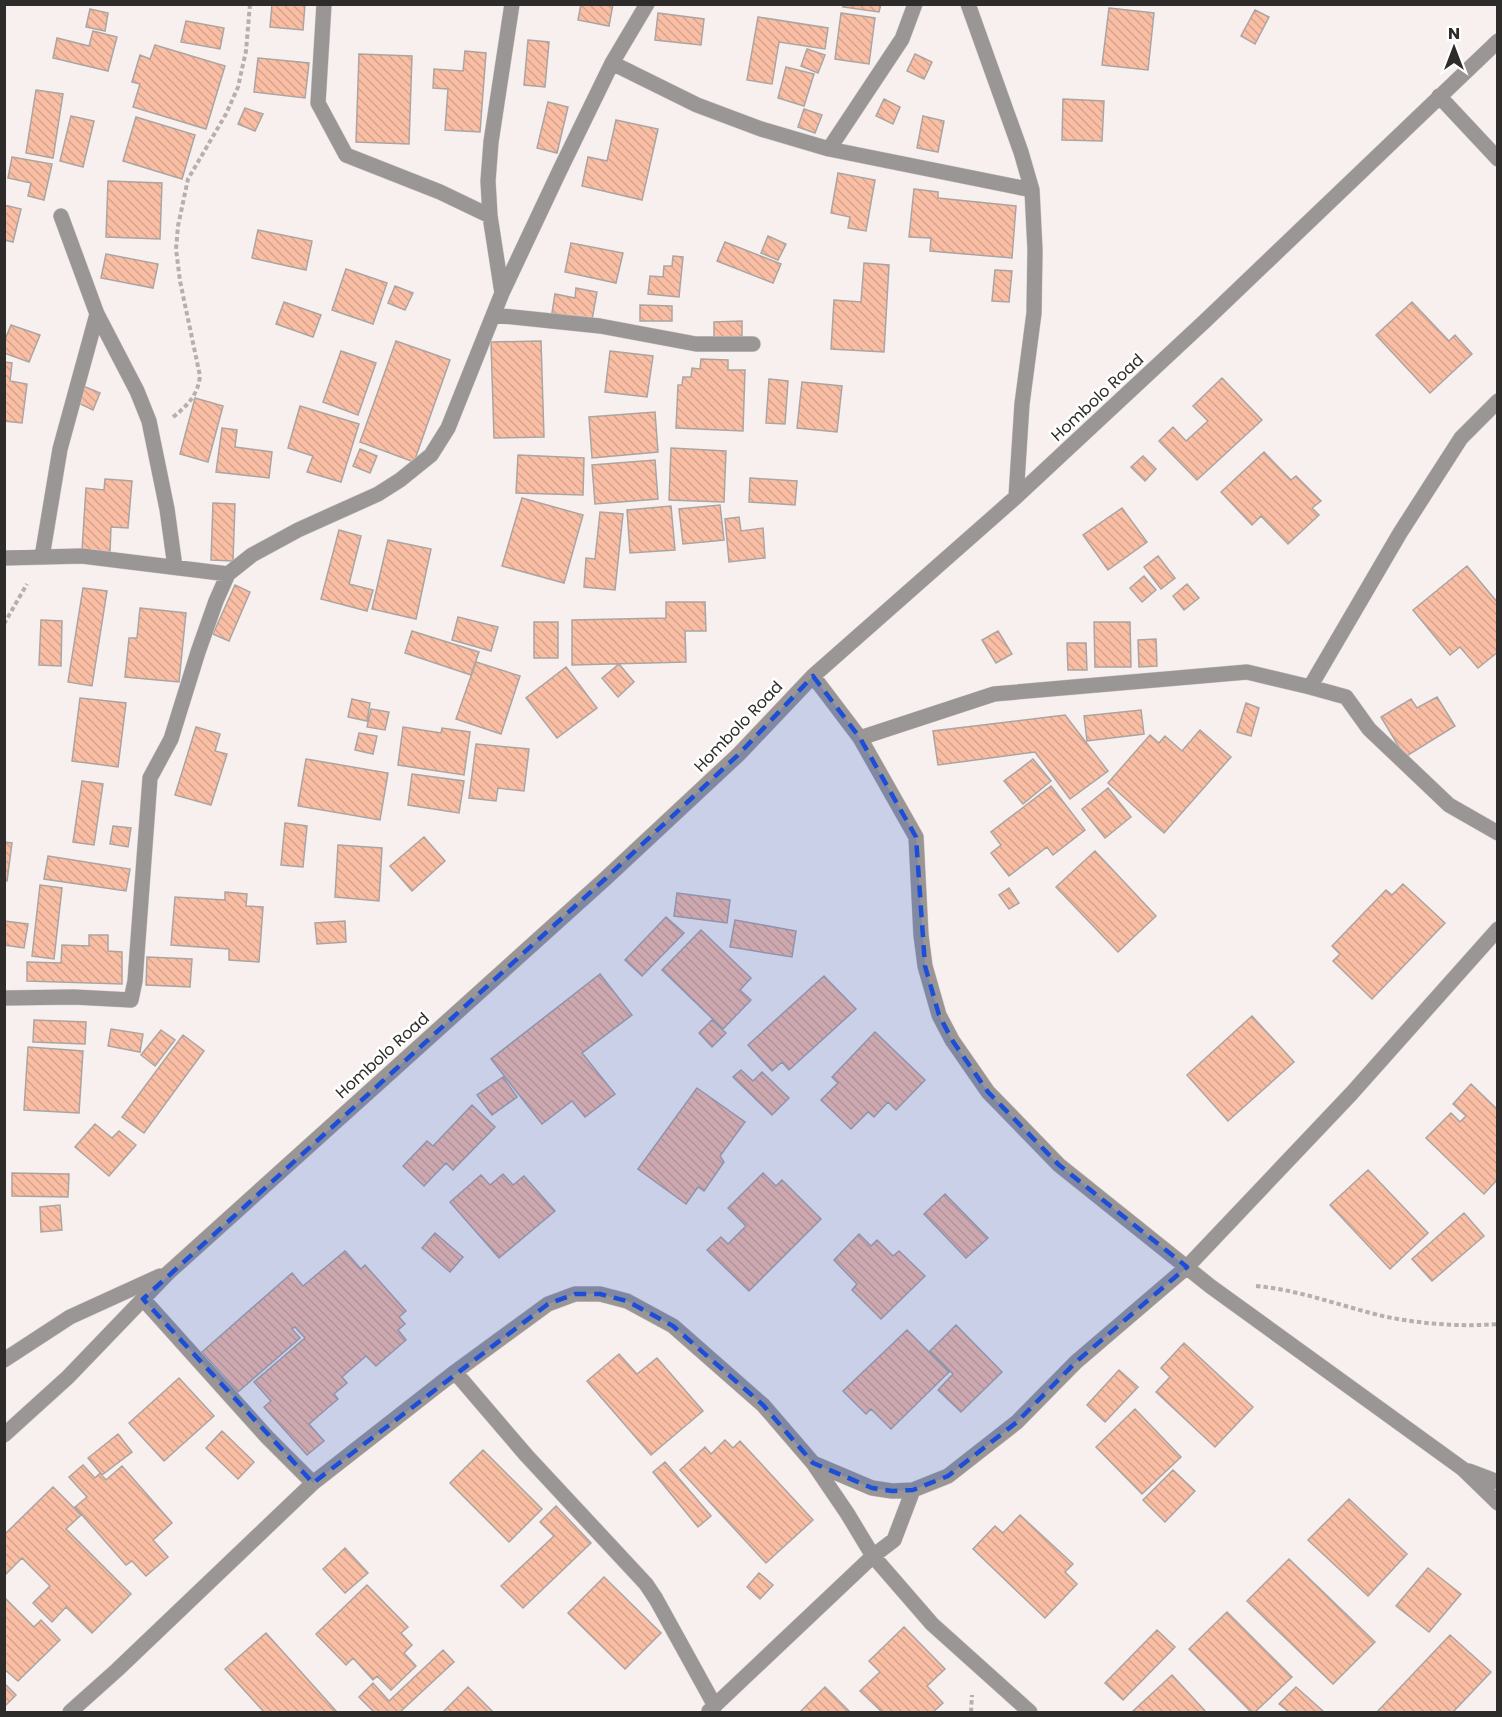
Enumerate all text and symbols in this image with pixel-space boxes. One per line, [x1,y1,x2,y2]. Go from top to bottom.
north arrow [1424,18,1484,78]
text: N [1448,22,1460,45]
street label: Hombolo Road [1046,348,1149,446]
street label: Hombolo Road [689,676,788,777]
street label: Hombolo Road [330,1007,434,1104]

